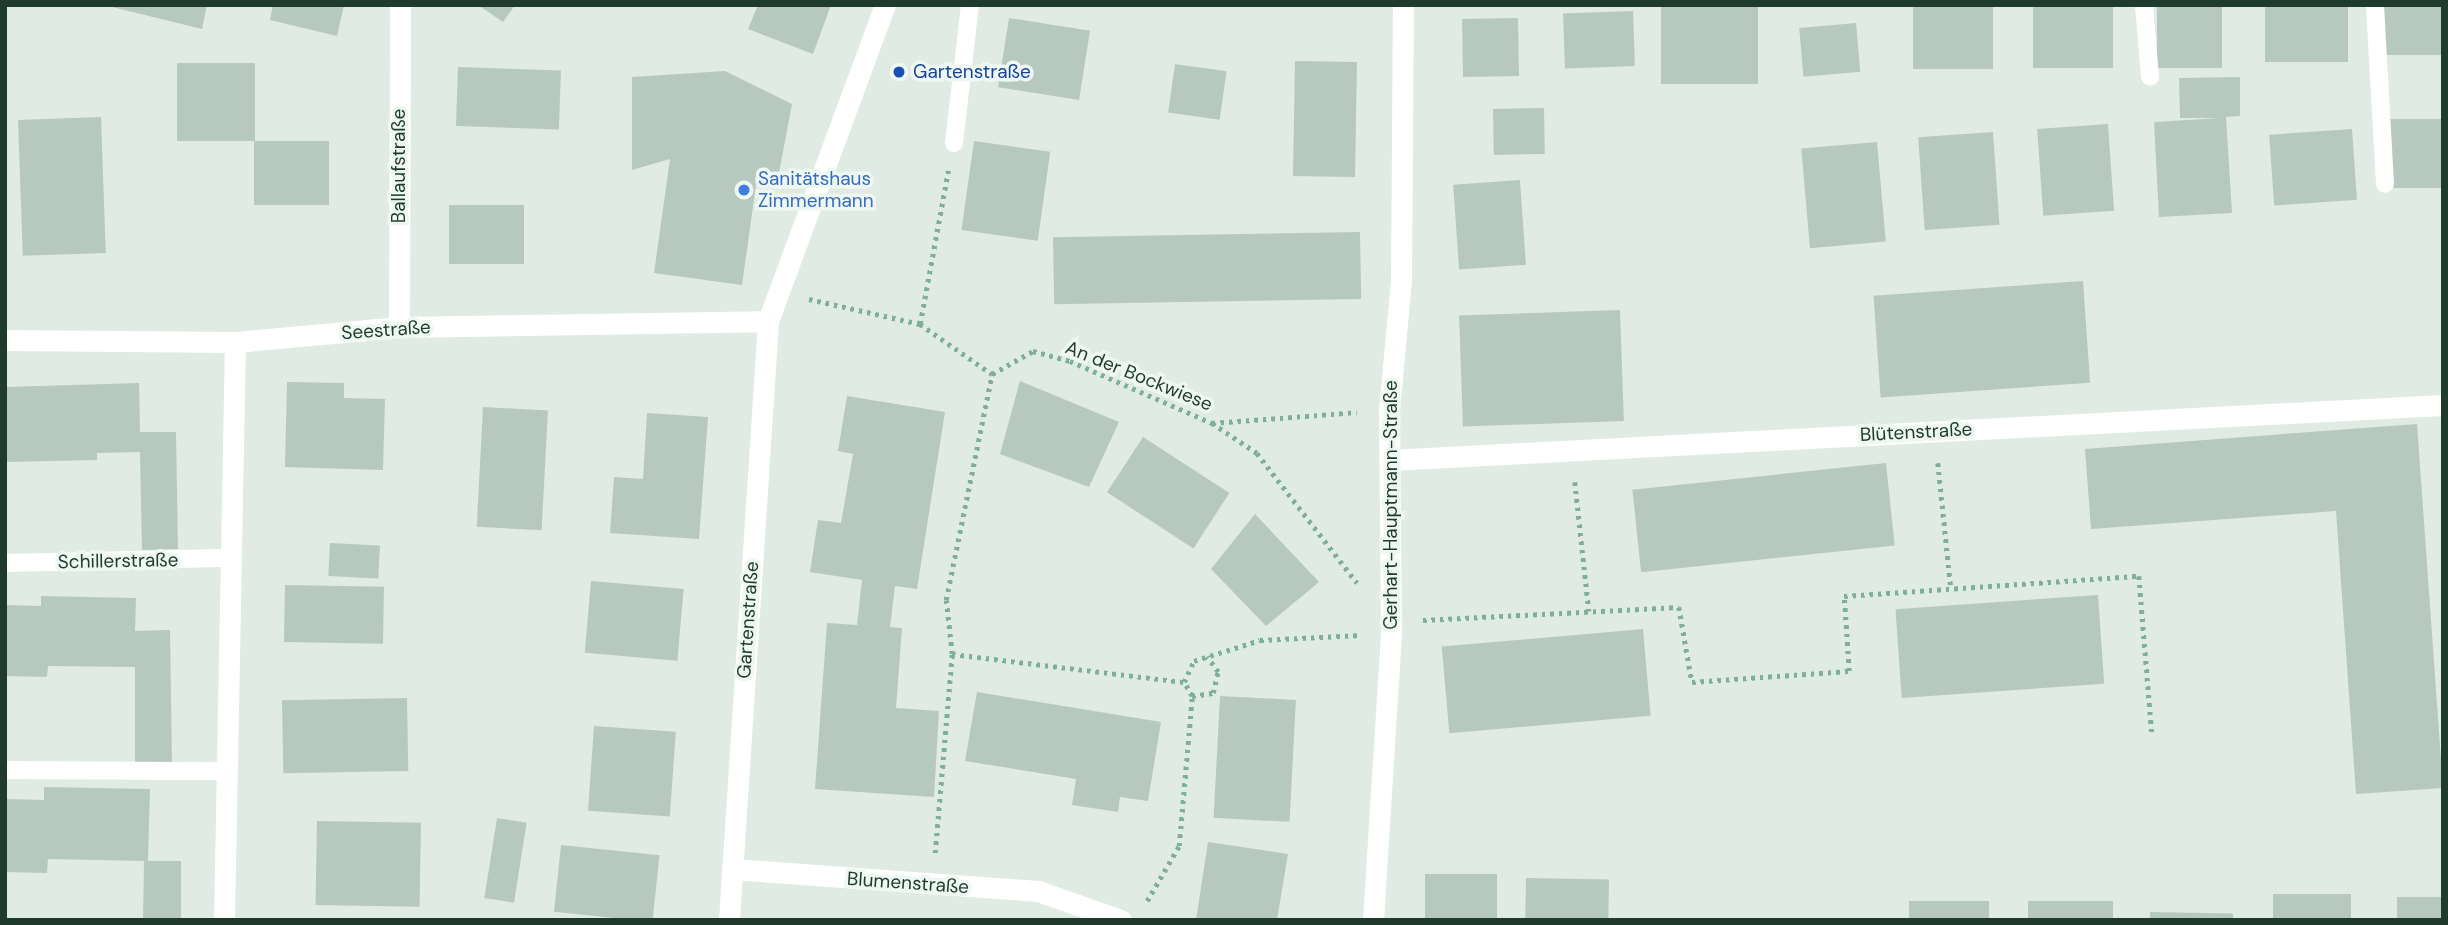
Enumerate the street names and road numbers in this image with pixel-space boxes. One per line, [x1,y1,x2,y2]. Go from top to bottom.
street label: Ballaufstraße [388,109,410,223]
street label: Seestraße [341,316,431,344]
street label: An der Bockwiese [1062,336,1216,416]
street label: Gerhart-Hauptmann-Straße [1380,380,1402,630]
street label: Blütenstraße [1859,418,1973,446]
street label: Schillerstraße [57,549,179,573]
street label: Gartenstraße [733,561,763,679]
street label: Blumenstraße [846,867,970,899]

